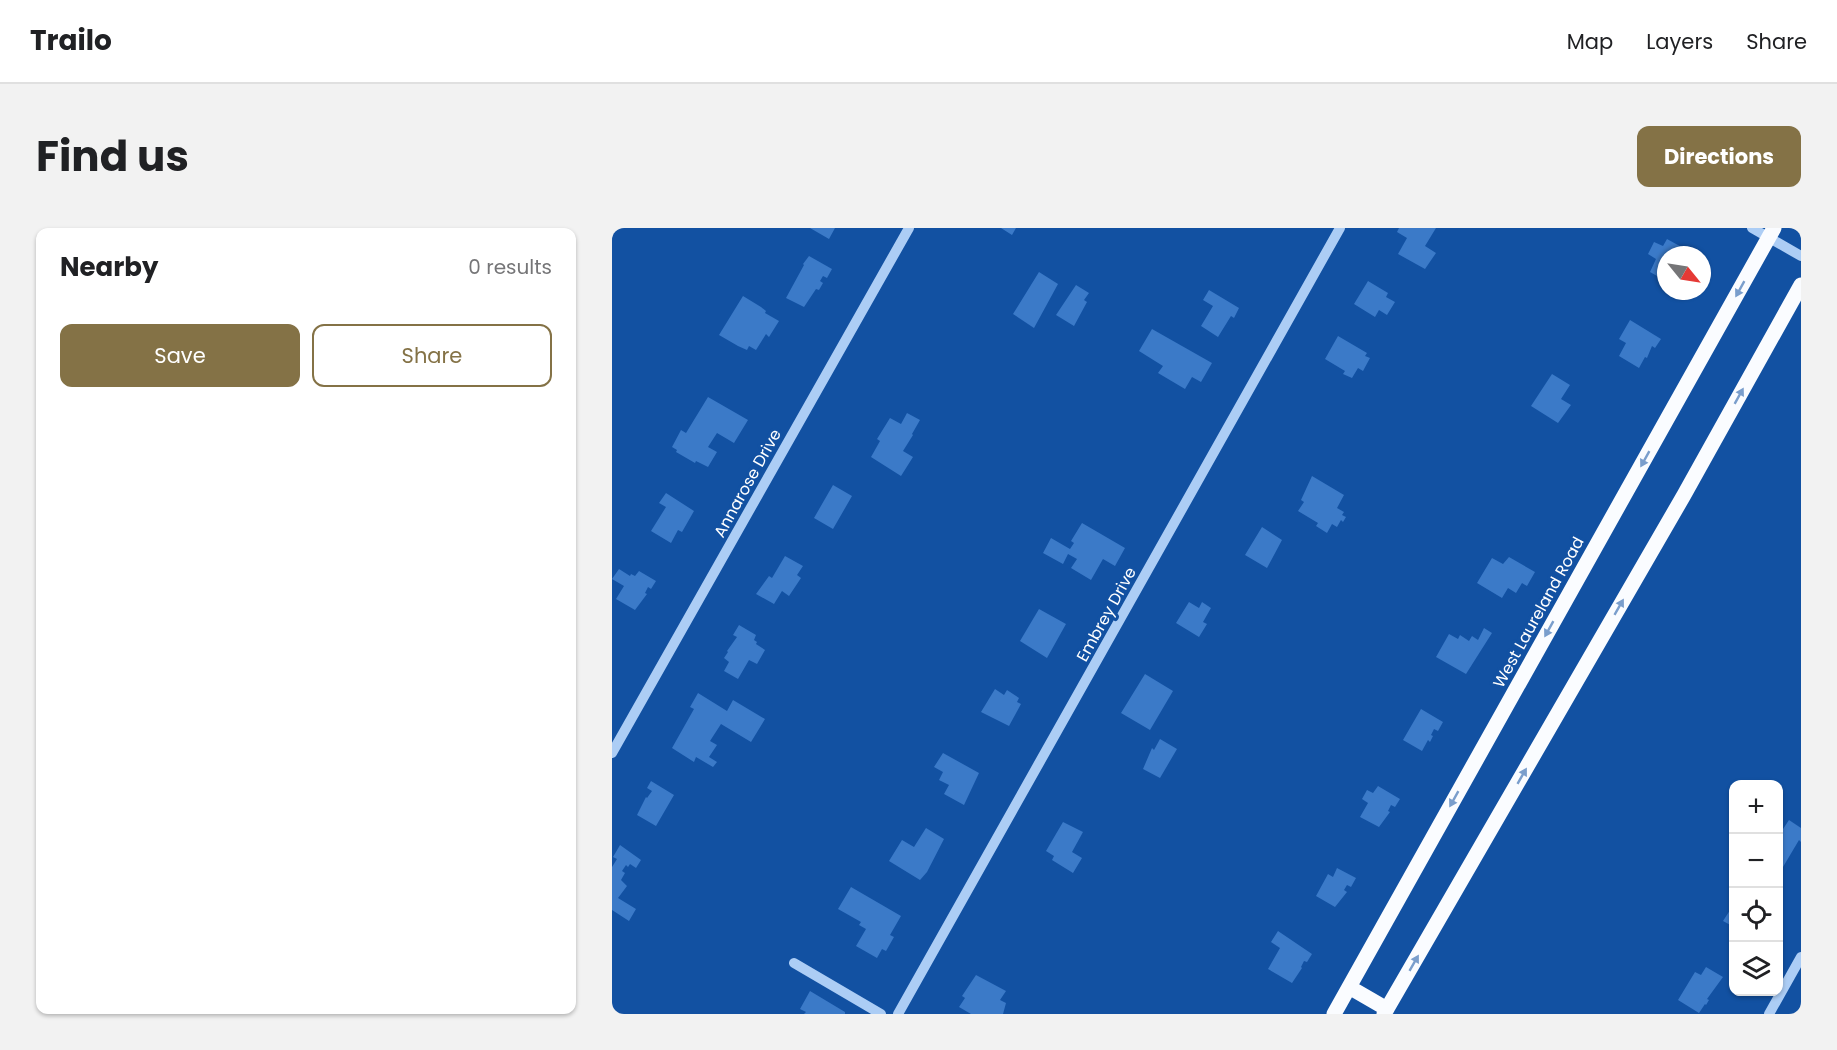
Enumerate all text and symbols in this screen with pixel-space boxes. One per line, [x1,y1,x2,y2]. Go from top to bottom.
text: Trailo [30,21,112,60]
text: Map [1567,27,1613,56]
text: Layers [1646,27,1713,56]
text: Share [1746,27,1807,56]
button: Directions [1637,126,1801,187]
text: Find us [36,127,189,186]
north arrow [1657,246,1711,300]
text: Nearby [60,249,158,285]
text: 0 results [468,253,552,281]
one-way arrow [1735,280,1745,297]
button: Save [60,324,300,387]
button: Share [312,324,552,387]
one-way arrow [1734,388,1744,405]
street label: Annarose Drive [708,425,787,542]
one-way arrow [1639,451,1650,467]
street label: West Laureland Road [1487,533,1590,692]
street label: Embrey Drive [1071,563,1142,666]
one-way arrow [1614,598,1624,615]
one-way arrow [1544,621,1554,638]
one-way arrow [1516,768,1527,784]
map controls [1729,780,1783,996]
button: + [1729,780,1783,834]
one-way arrow [1449,791,1459,808]
button: − [1729,834,1783,888]
button: locate [1729,888,1783,942]
button: layers [1729,942,1783,996]
one-way arrow [1408,955,1419,971]

